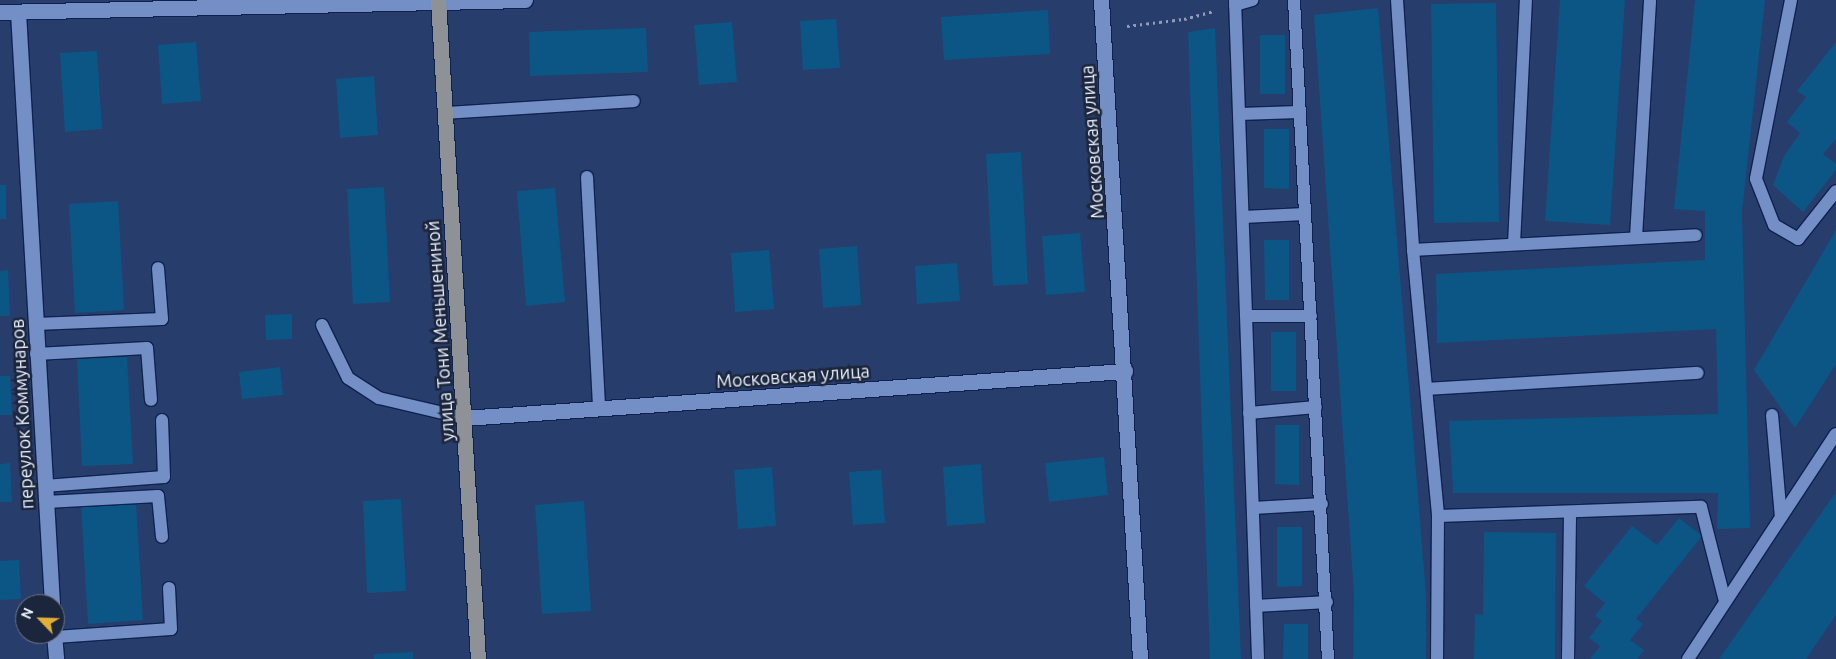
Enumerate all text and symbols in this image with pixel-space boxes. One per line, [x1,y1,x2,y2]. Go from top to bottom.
street label: Московская улица [1076,65,1108,219]
street label: улица Тони Меньшениной [422,220,458,442]
street label: переулок Коммунаров [6,318,38,510]
street label: Московская улица [716,360,870,392]
north arrow [15,594,65,644]
text: N [18,605,37,621]

